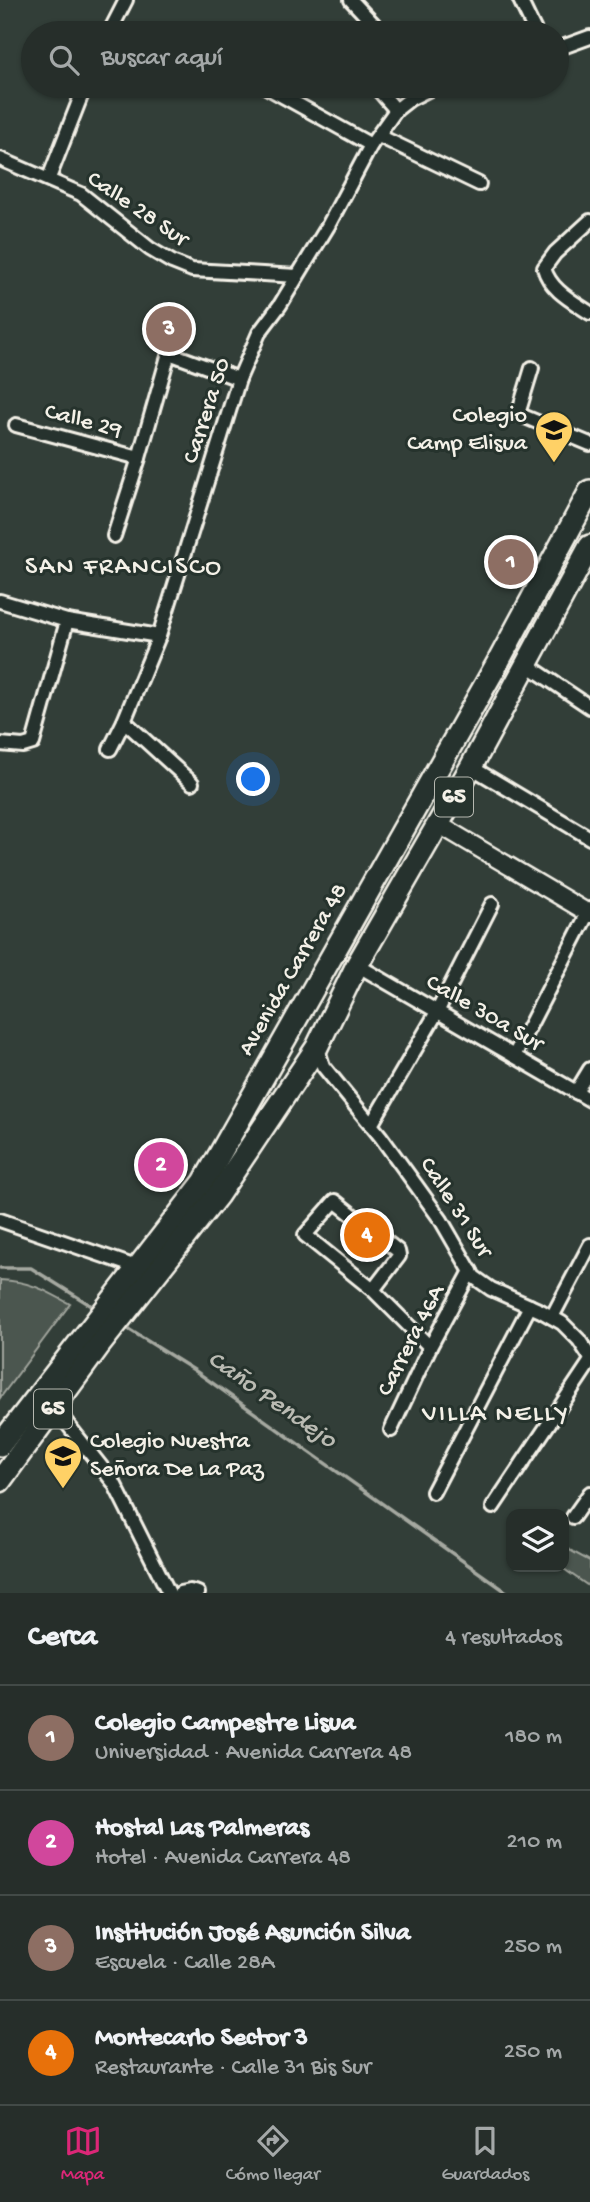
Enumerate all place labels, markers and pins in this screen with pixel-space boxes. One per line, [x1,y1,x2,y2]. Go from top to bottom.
pin: 3 [146,303,192,355]
place label: Colegio Camp Elisua [407,402,528,459]
school or university icon: Colegio Camp Elisua [533,409,575,464]
pin: 1 [488,536,534,588]
pin: 2 [138,1139,184,1191]
pin: 4 [344,1209,390,1261]
place label: Colegio Nuestra Señora De La Paz [90,1428,265,1485]
school or university icon: Colegio Nuestra Señora De La Paz [42,1435,84,1490]

